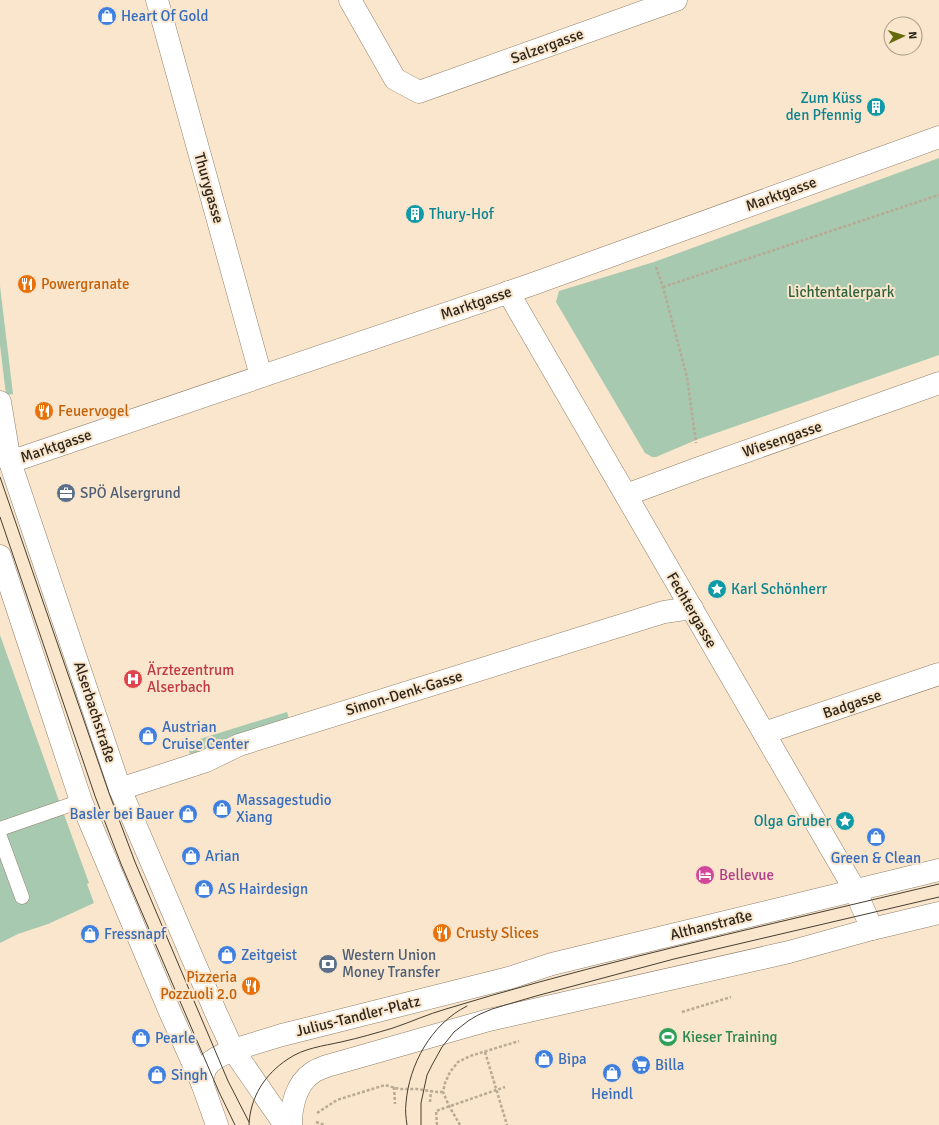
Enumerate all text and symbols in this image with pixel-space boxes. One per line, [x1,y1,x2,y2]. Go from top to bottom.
shop icon: Heart Of Gold [96,5,118,27]
place label: Heart Of Gold [121,7,209,25]
north arrow [883,16,923,56]
street label: Salzergasse [508,25,586,67]
text: N [906,31,919,40]
place label: Zum Küss den Pfennig [786,89,862,124]
building icon: Zum Küss den Pfennig [865,96,887,118]
street label: Thurygasse [190,151,228,225]
street label: Marktgasse [743,173,819,215]
building icon: Thury-Hof [404,203,426,225]
place label: Thury-Hof [429,205,495,223]
restaurant icon: Powergranate [16,273,38,295]
place label: Powergranate [41,275,129,293]
street label: Marktgasse [438,282,514,324]
park label: Lichtentalerpark [788,283,895,301]
restaurant icon: Feuervogel [33,400,55,422]
place label: Feuervogel [58,402,129,420]
street label: Wiesengasse [740,417,824,461]
street label: Marktgasse [18,425,94,467]
office icon: SPÖ Alsergrund [55,482,77,504]
place label: SPÖ Alsergrund [80,484,181,502]
street label: Fechtergasse [663,569,721,651]
place icon: Karl Schönherr [706,578,728,600]
place label: Karl Schönherr [731,580,828,598]
street label: Alserbachstraße [70,659,120,765]
place label: Ärztezentrum Alserbach [147,661,234,696]
street label: Simon-Denk-Gasse [343,667,465,719]
hospital icon: Ärztezentrum Alserbach [122,668,144,690]
street label: Badgasse [820,686,884,722]
place label: Austrian Cruise Center [162,718,249,753]
shop icon: Austrian Cruise Center [137,725,159,747]
place label: Massagestudio Xiang [236,791,332,826]
shop icon: Massagestudio Xiang [211,798,233,820]
shop icon: Basler bei Bauer [177,803,199,825]
place label: Basler bei Bauer [70,805,174,823]
place icon: Olga Gruber [834,810,856,832]
place label: Olga Gruber [754,812,831,830]
shop icon: Green & Clean [865,826,887,848]
shop icon: Arian [180,845,202,867]
place label: Arian [205,847,240,865]
place label: Green & Clean [831,849,921,867]
hotel icon: Bellevue [694,864,716,886]
place label: Bellevue [719,866,774,884]
shop icon: AS Hairdesign [193,878,215,900]
place label: AS Hairdesign [218,880,308,898]
street label: Althanstraße [668,906,754,944]
restaurant icon: Crusty Slices [431,922,453,944]
shop icon: Fressnapf [79,923,101,945]
place label: Crusty Slices [456,924,539,942]
place label: Fressnapf [104,925,167,943]
shop icon: Zeitgeist [216,944,238,966]
place label: Zeitgeist [241,946,297,964]
place label: Western Union Money Transfer [342,946,441,981]
bank icon: Western Union Money Transfer [317,953,339,975]
place label: Pizzeria Pozzuoli 2.0 [160,968,237,1003]
restaurant icon: Pizzeria Pozzuoli 2.0 [240,975,262,997]
street label: Julius-Tandler-Platz [294,992,422,1040]
sports icon: Kieser Training [657,1026,679,1048]
shop icon: Pearle [130,1027,152,1049]
place label: Kieser Training [682,1028,778,1046]
place label: Pearle [155,1029,196,1047]
shop icon: Bipa [533,1048,555,1070]
place label: Bipa [558,1050,587,1068]
supermarket icon: Billa [630,1054,652,1076]
place label: Billa [655,1056,684,1074]
shop icon: Heindl [601,1062,623,1084]
shop icon: Singh [146,1064,168,1086]
place label: Singh [171,1066,208,1084]
place label: Heindl [591,1085,633,1103]

